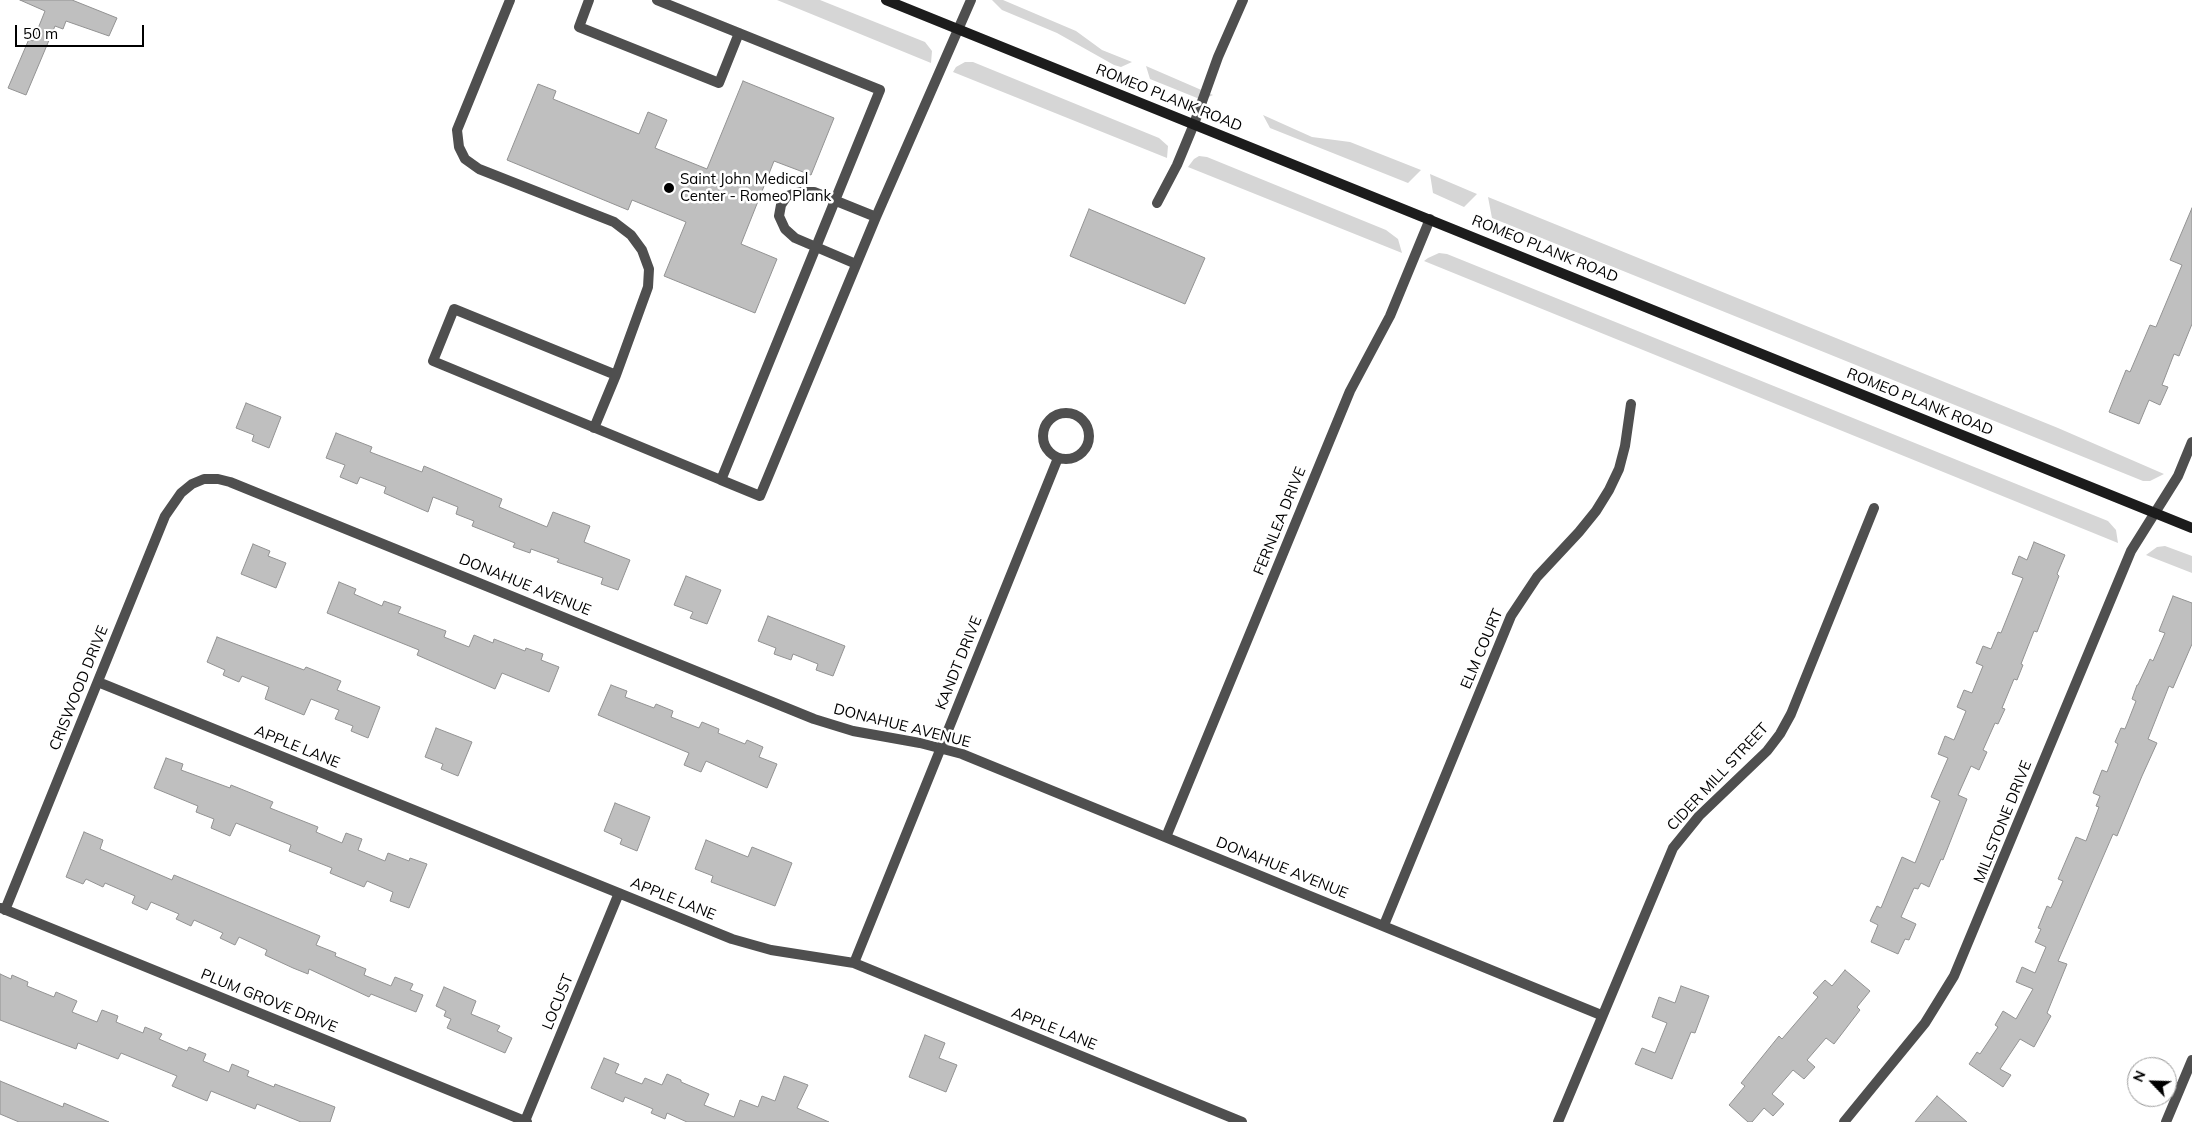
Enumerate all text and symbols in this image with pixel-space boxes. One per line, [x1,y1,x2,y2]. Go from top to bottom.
scale bar [18,15,146,47]
text: 50 m [23,24,58,43]
street label: ROMEO PLANK ROAD [1093,60,1245,136]
place label: Saint John Medical Center - Romeo Plank [680,170,831,205]
marker: Saint John Medical Center - Romeo Plank [662,181,676,195]
street label: ROMEO PLANK ROAD [1469,211,1621,287]
street label: ROMEO PLANK ROAD [1844,364,1996,440]
street label: FERNLEA DRIVE [1250,464,1310,578]
street label: DONAHUE AVENUE [456,550,594,620]
street label: ELM COURT [1457,606,1507,692]
street label: KANDT DRIVE [932,613,986,713]
street label: CRISWOOD DRIVE [46,623,112,753]
street label: DONAHUE AVENUE [832,700,972,752]
street label: CIDER MILL STREET [1663,719,1773,835]
street label: APPLE LANE [252,722,342,772]
street label: MILLSTONE DRIVE [1970,758,2036,886]
street label: DONAHUE AVENUE [1213,833,1351,903]
street label: APPLE LANE [628,874,718,924]
street label: PLUM GROVE DRIVE [198,965,340,1037]
street label: LOCUST [539,971,577,1033]
street label: APPLE LANE [1009,1004,1099,1054]
north arrow [2127,1057,2177,1107]
text: N [2129,1068,2150,1085]

